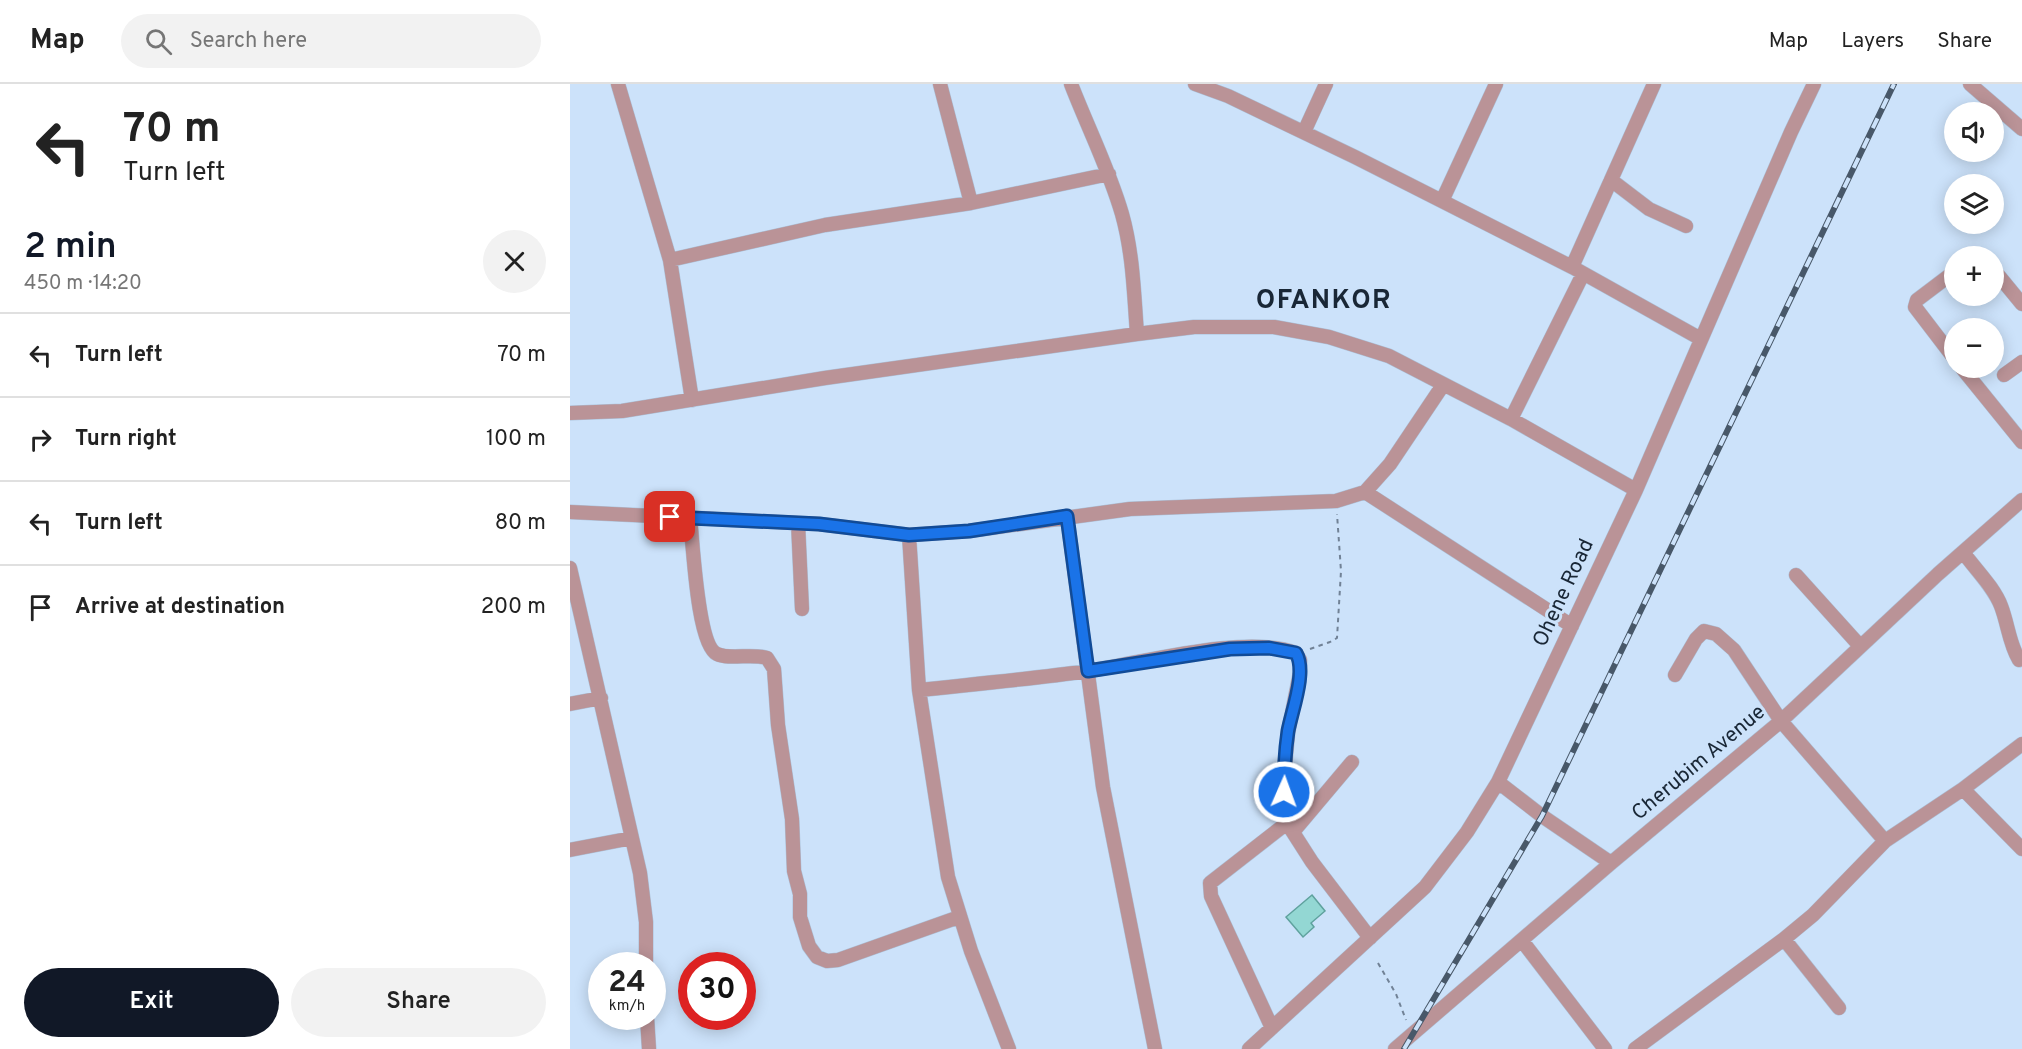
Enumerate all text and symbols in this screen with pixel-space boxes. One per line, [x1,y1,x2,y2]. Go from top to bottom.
search box [121,14,541,68]
text: Map [30,23,85,59]
icon: search [142,25,175,58]
text: Search here [190,28,307,55]
text: Map [1769,28,1808,55]
text: Layers [1841,28,1904,55]
text: Share [1937,28,1992,55]
map controls [1944,102,2004,378]
button: sound [1944,102,2004,162]
text: 70 m [123,104,221,157]
icon: left [24,108,102,186]
text: Turn left [123,156,225,190]
button: layers [1944,174,2004,234]
text: 2 min [24,225,117,271]
button: close [483,230,546,293]
button: + [1944,246,2004,306]
text: 450 m · 14:20 [24,271,142,297]
district label: OFANKOR [1256,284,1392,318]
button: − [1944,318,2004,378]
icon: left [24,339,57,372]
text: Turn left [75,342,163,369]
text: 70 m [497,342,546,369]
icon: right [24,423,57,456]
text: Turn right [75,426,177,453]
text: 100 m [486,426,546,453]
pin [644,491,695,542]
icon: arrive [653,500,686,533]
icon: left [24,507,57,540]
text: Turn left [75,510,163,537]
text: 80 m [495,510,546,537]
street label: Ohene Road [1527,535,1601,651]
icon: arrive [24,591,57,624]
text: Arrive at destination [75,594,285,621]
text: 200 m [481,594,546,621]
street label: Cherubim Avenue [1627,699,1771,827]
position arrow [1252,760,1316,824]
speed limit sign: 30 [678,952,756,1030]
text: 24 [608,965,646,1002]
button: Exit [24,968,279,1037]
button: Share [291,968,546,1037]
text: km/h [609,997,645,1016]

